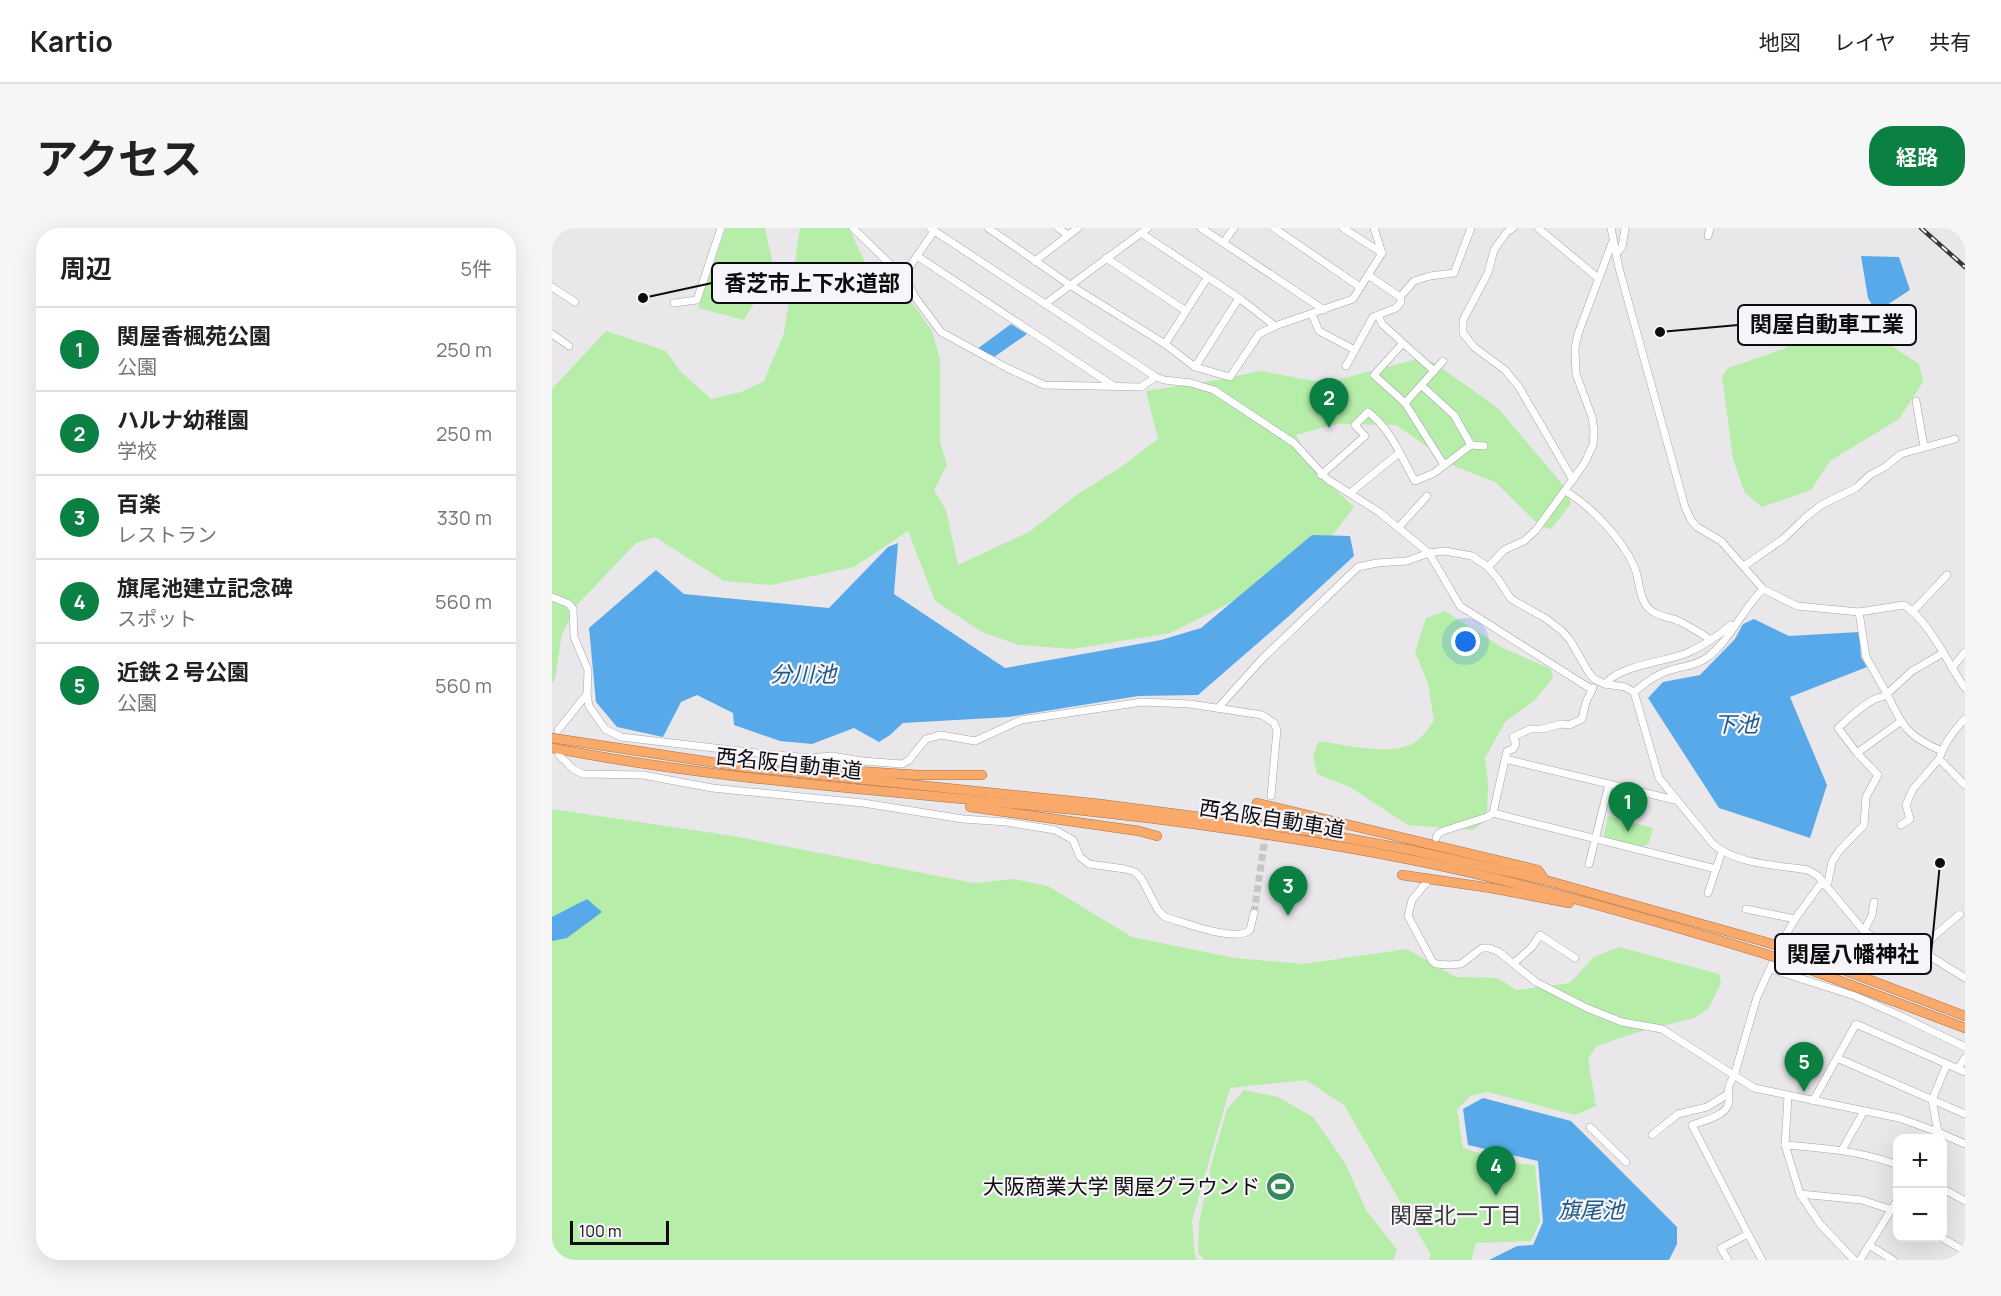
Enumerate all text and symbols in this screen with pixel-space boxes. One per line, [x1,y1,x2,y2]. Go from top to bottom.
text: Kartio [30,22,113,60]
text: 地図 [1759,28,1801,56]
text: レイヤ [1834,28,1896,56]
text: 共有 [1929,28,1971,56]
button: 経路 [1869,126,1965,186]
text: アクセス [36,129,202,187]
text: 周辺 [60,250,112,286]
text: 5件 [460,255,492,282]
callout: 香芝市上下水道部 [712,263,912,303]
text: 香芝市上下水道部 [724,268,900,298]
callout: 関屋自動車工業 [1738,305,1916,345]
text: 関屋自動車工業 [1750,309,1904,339]
text: 関屋香楓苑公園 [117,321,271,351]
text: 1 [75,336,84,363]
text: 250 m [436,336,492,363]
text: 公園 [117,353,157,380]
pin: 2 [1310,378,1348,428]
text: ハルナ幼稚園 [117,405,249,435]
text: 2 [74,420,85,447]
text: 250 m [436,420,492,447]
text: 学校 [117,437,157,464]
text: 百楽 [117,489,161,519]
text: 3 [74,504,85,531]
text: 330 m [437,504,492,531]
text: レストラン [117,521,217,548]
text: 旗尾池建立記念碑 [117,573,293,603]
text: 4 [73,588,86,615]
text: 560 m [435,588,492,615]
text: スポット [117,605,197,632]
your location [1451,627,1480,656]
text: 近鉄２号公園 [117,657,249,687]
water label: 分川池 [770,659,838,689]
text: 5 [74,672,85,699]
text: 560 m [435,672,492,699]
text: 公園 [117,689,157,716]
water label: 下池 [1714,709,1760,739]
street label: 西名阪自動車道 [715,741,864,785]
pin: 1 [1608,782,1648,832]
street label: 西名阪自動車道 [1197,793,1347,843]
pin: 3 [1268,866,1308,916]
callout: 関屋八幡神社 [1775,934,1931,974]
text: 関屋八幡神社 [1787,939,1919,969]
pin: 5 [1784,1042,1824,1092]
map controls [1893,1134,1947,1242]
button: + [1893,1134,1947,1188]
pin: 4 [1476,1146,1516,1196]
sports icon: 大阪商業大学 関屋グラウンド [1265,1171,1297,1203]
place label: 大阪商業大学 関屋グラウンド [983,1172,1260,1200]
button: − [1893,1188,1947,1242]
water label: 旗尾池 [1558,1195,1626,1225]
district label: 関屋北一丁目 [1390,1200,1522,1230]
scale bar [570,1218,669,1246]
text: 100 m [579,1220,622,1242]

